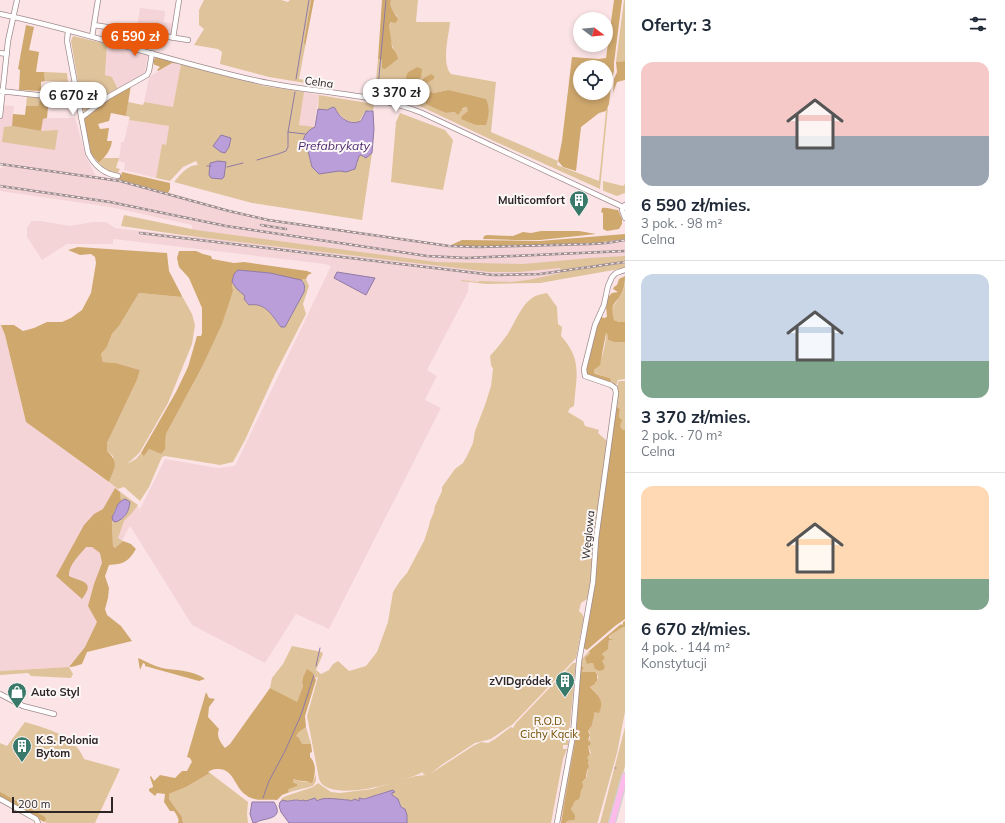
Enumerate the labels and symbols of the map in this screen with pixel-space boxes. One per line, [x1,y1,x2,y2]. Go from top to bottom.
north arrow [573,12,613,52]
pin: 6 590 zł [94,23,176,57]
street label: Celna [304,73,334,91]
pin: 3 370 zł [355,79,437,113]
pin: 6 670 zł [32,82,114,116]
water label: Prefabrykaty [298,138,371,153]
building icon: Multicomfort [568,189,590,217]
place label: Multicomfort [498,193,565,207]
street label: Węglowa [578,510,598,560]
building icon: zVIDgródek [554,670,576,698]
place label: zVIDgródek [489,674,552,688]
shop icon: Auto Styl [6,681,28,709]
place label: Auto Styl [31,685,80,699]
park label: R.O.D. Cichy Kącik [520,714,578,741]
place label: K.S. Polonia Bytom [36,733,99,760]
building icon: K.S. Polonia Bytom [11,735,33,763]
scale bar [12,795,113,814]

